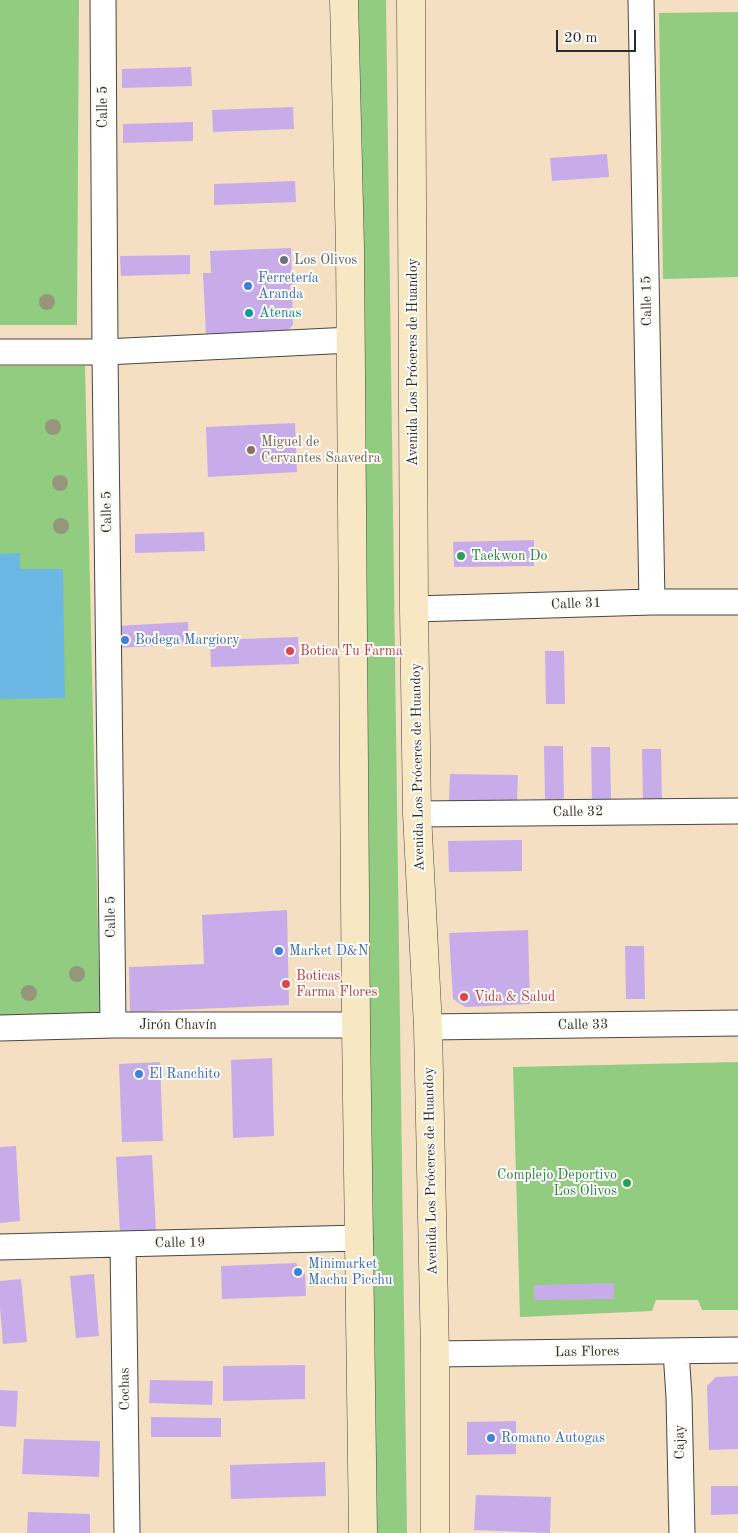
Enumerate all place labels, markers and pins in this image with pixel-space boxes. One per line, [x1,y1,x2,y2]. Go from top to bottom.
place label: Los Olivos [294,252,357,268]
marker: Los Olivos [278,254,290,266]
place label: Ferretería Aranda [258,270,319,302]
marker: Ferretería Aranda [242,280,254,292]
place label: Atenas [259,305,302,321]
marker: Atenas [243,307,255,319]
place label: Miguel de Cervantes Saavedra [261,434,381,467]
marker: Miguel de Cervantes Saavedra [245,444,257,456]
place label: Taekwon Do [471,548,547,564]
marker: Taekwon Do [455,550,467,562]
place label: Bodega Margiory [135,632,240,648]
marker: Bodega Margiory [119,634,131,646]
place label: Botica Tu Farma [300,643,403,659]
marker: Botica Tu Farma [284,645,296,657]
place label: Market D&N [289,943,369,959]
marker: Market D&N [273,945,285,957]
place label: Boticas Farma Flores [296,968,378,1000]
marker: Boticas Farma Flores [280,978,292,990]
place label: Vida & Salud [474,989,555,1005]
marker: Vida & Salud [458,991,470,1003]
place label: El Ranchito [149,1066,220,1082]
marker: El Ranchito [133,1068,145,1080]
place label: Complejo Deportivo Los Olivos [497,1167,617,1200]
marker: Complejo Deportivo Los Olivos [621,1177,633,1189]
place label: Minimarket Machu Picchu [308,1256,392,1288]
marker: Minimarket Machu Picchu [292,1266,304,1278]
place label: Romano Autogas [501,1430,605,1446]
marker: Romano Autogas [485,1432,497,1444]

